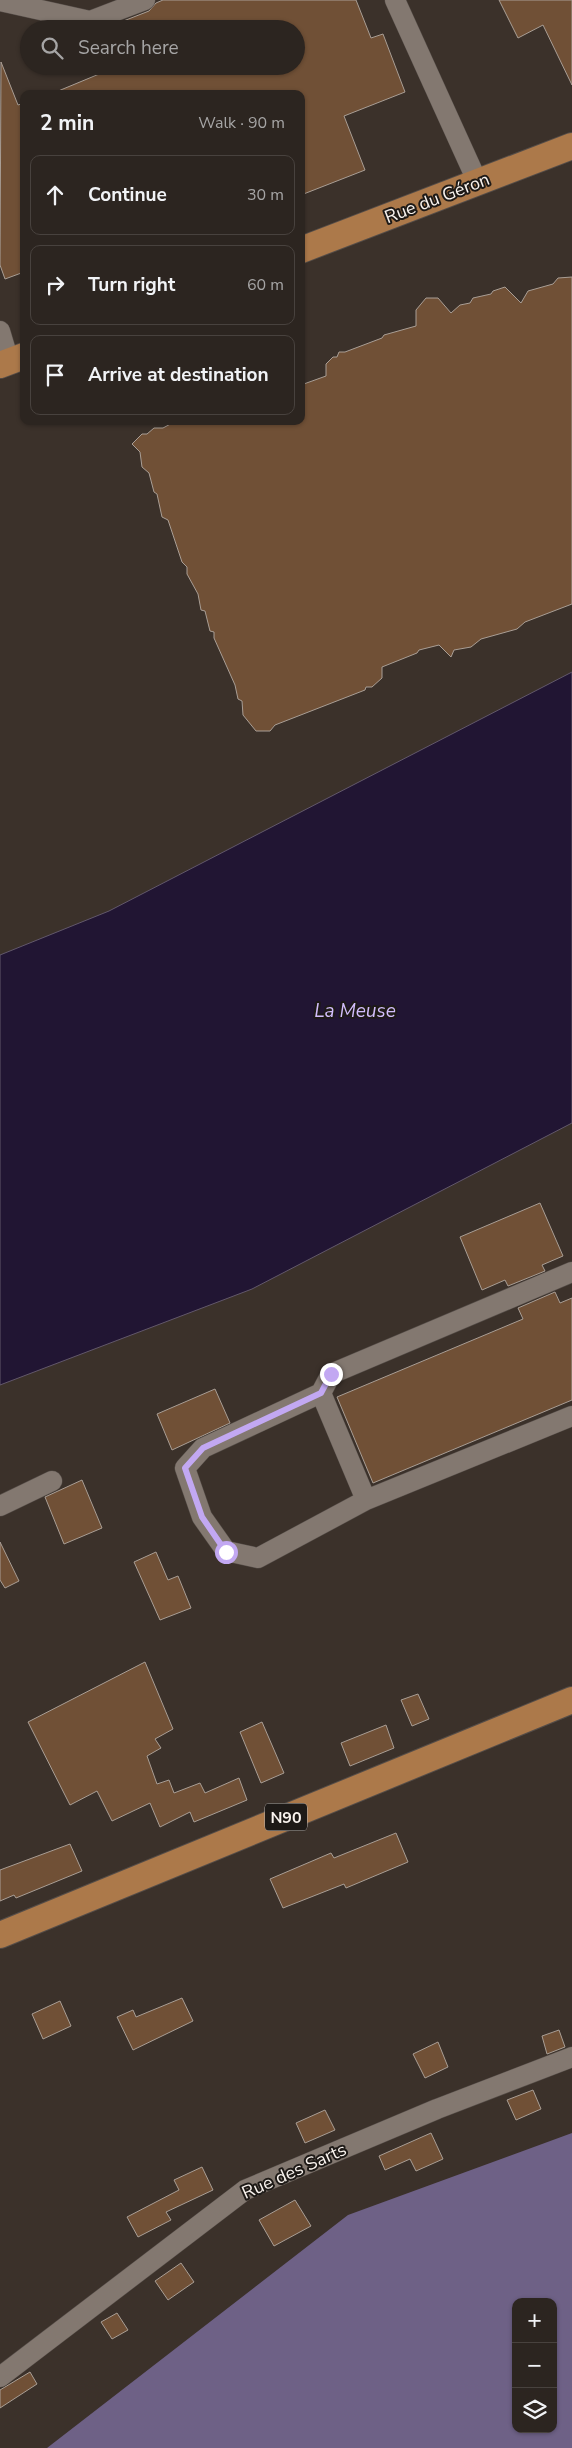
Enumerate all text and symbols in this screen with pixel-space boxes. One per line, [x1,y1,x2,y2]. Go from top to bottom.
search box [20,20,305,75]
icon: search [38,34,66,62]
text: Search here [78,35,179,61]
text: 2 min [40,109,94,137]
text: Walk · 90 m [198,112,285,134]
street label: Rue du Géron [381,167,493,229]
icon: ahead [41,181,69,209]
text: Continue [88,182,167,208]
text: 30 m [247,184,284,206]
icon: right [41,271,69,299]
text: Turn right [88,272,175,298]
text: 60 m [247,274,284,296]
icon: arrive [41,361,69,389]
text: Arrive at destination [88,362,269,388]
water label: La Meuse [314,998,396,1024]
route end [320,1363,343,1386]
route start [215,1541,238,1564]
road number: N90 [265,1804,307,1830]
street label: Rue des Sarts [238,2137,350,2205]
map controls [512,2298,557,2433]
button: + [512,2298,557,2343]
button: − [512,2343,557,2388]
button: layers [512,2388,557,2433]

